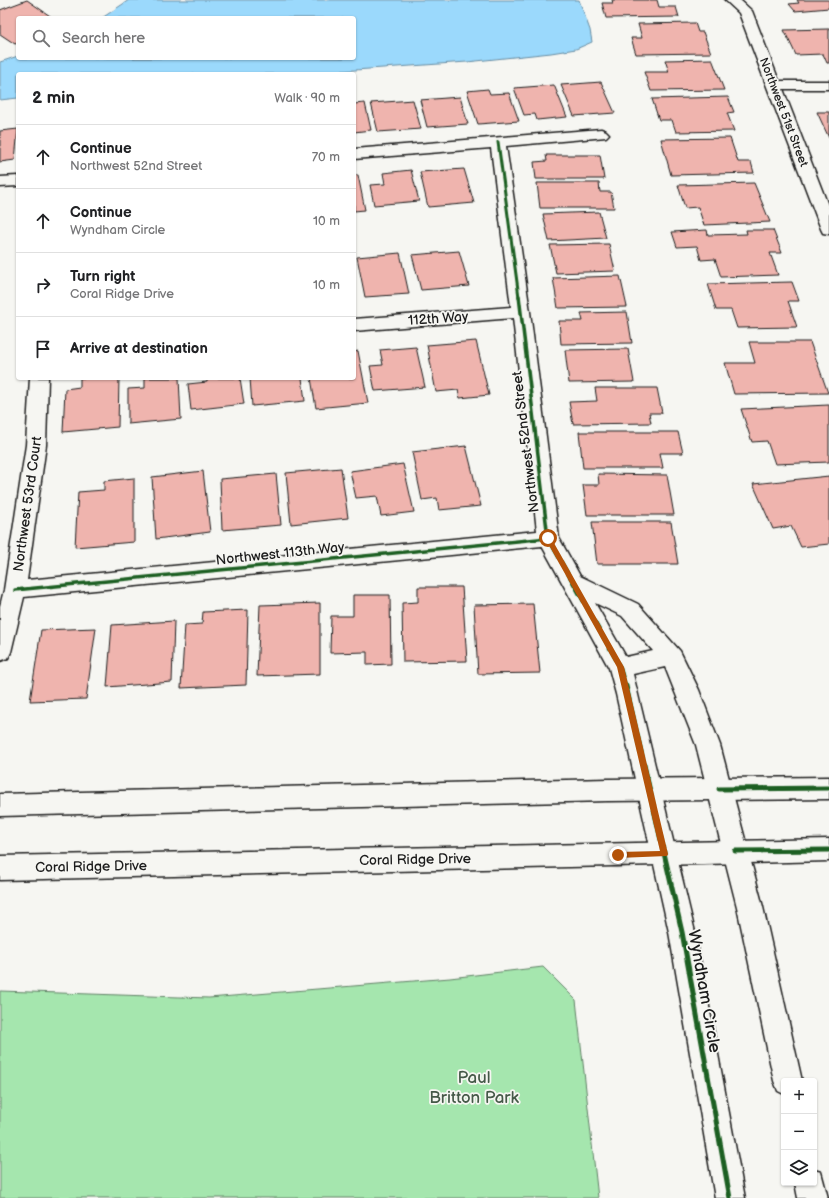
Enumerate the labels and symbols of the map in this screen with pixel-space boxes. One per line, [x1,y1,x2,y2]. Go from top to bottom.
street label: Northwest 51st Street [756,56,811,169]
street label: 112th Way [407,308,470,329]
street label: Northwest 52nd Street [508,370,543,514]
street label: Northwest 53rd Court [10,435,46,573]
route start [539,529,557,547]
street label: Northwest 113th Way [215,538,346,569]
route end [609,846,627,864]
street label: Coral Ridge Drive [359,850,471,869]
street label: Coral Ridge Drive [35,857,147,876]
street label: Wyndham Circle [683,928,725,1054]
park label: Paul Britton Park [429,1068,519,1108]

